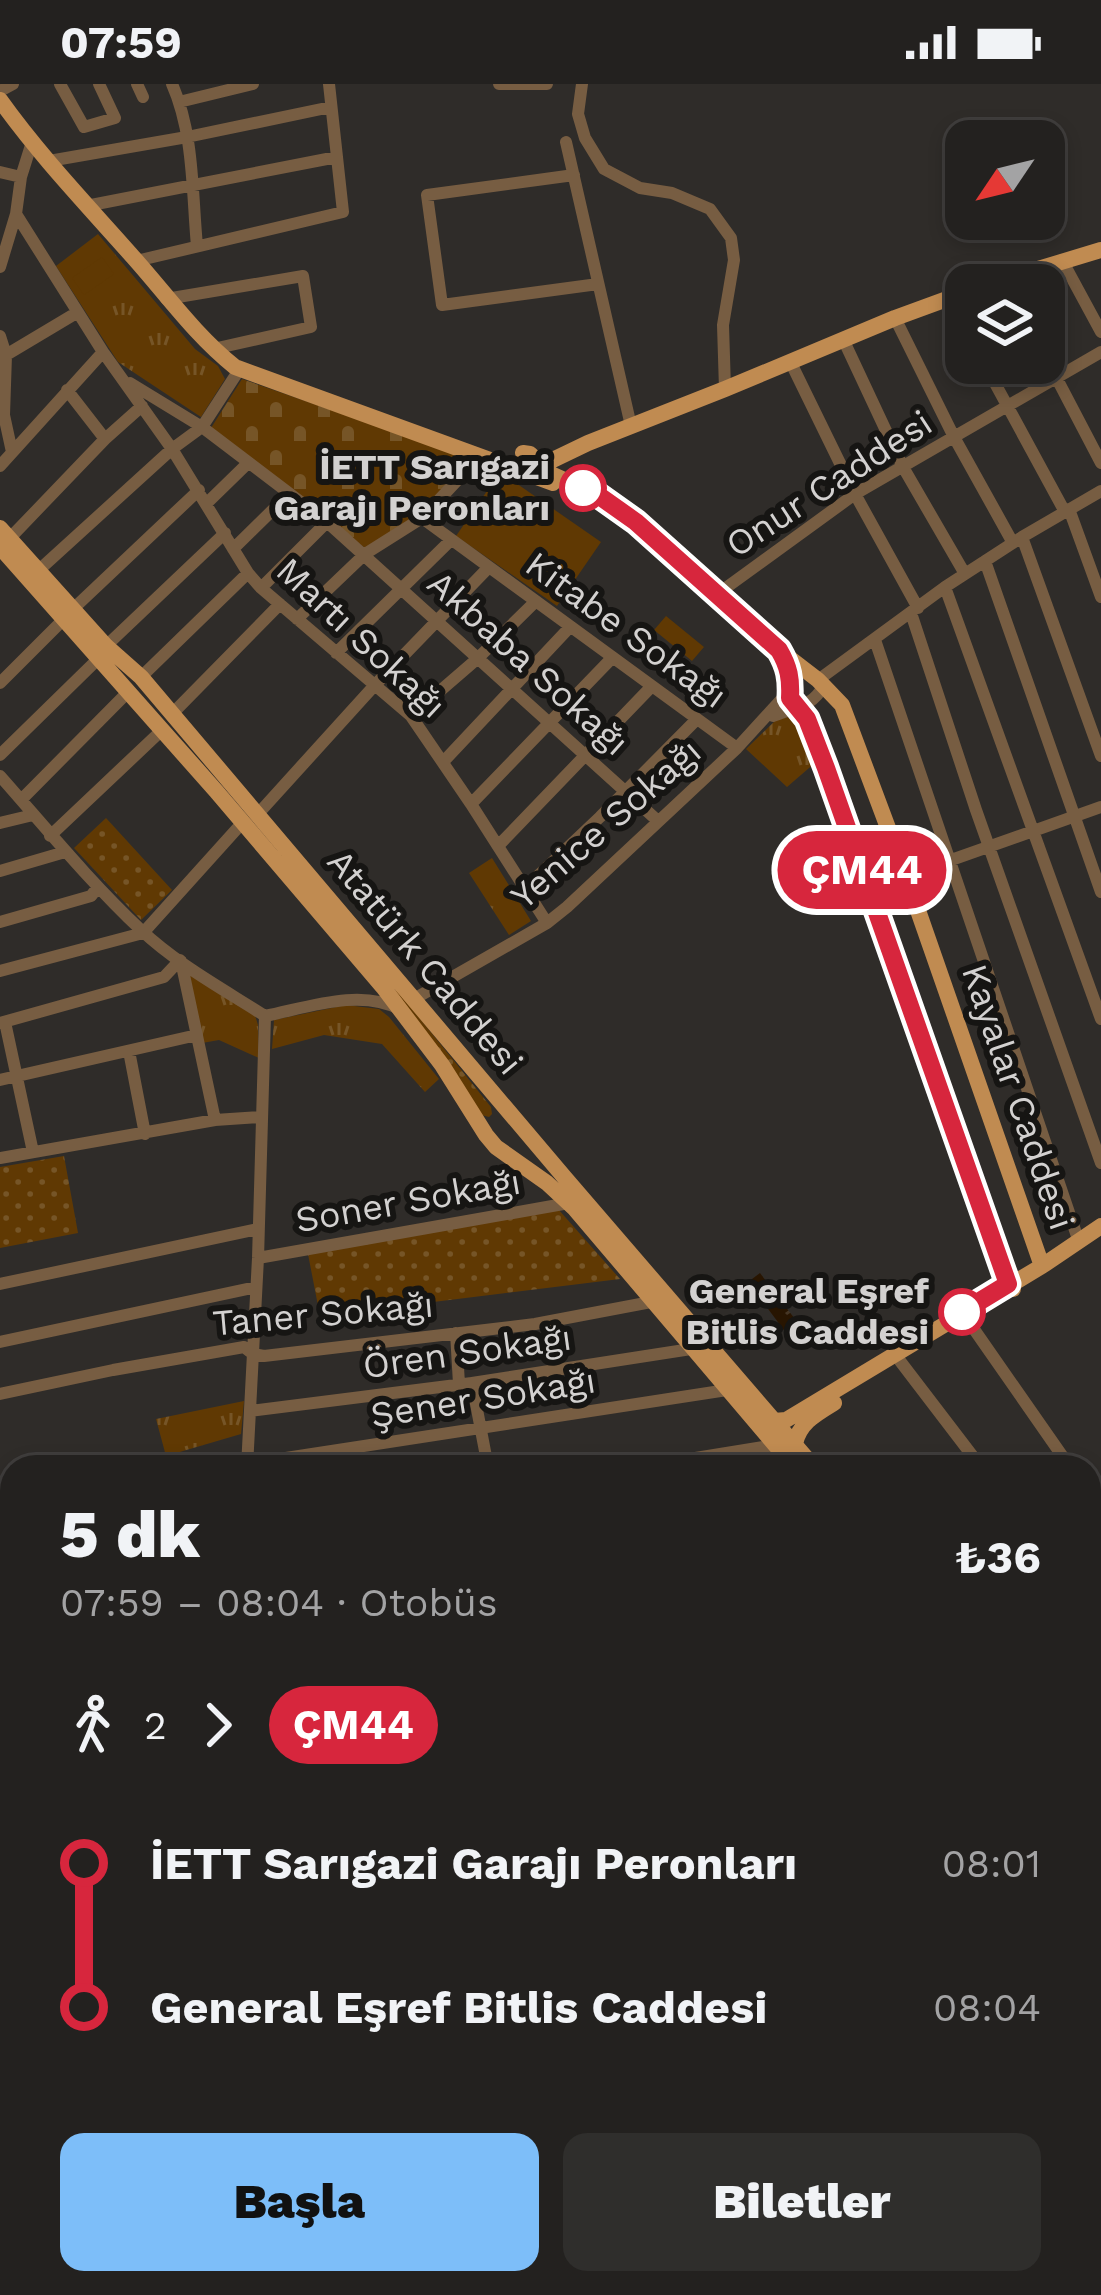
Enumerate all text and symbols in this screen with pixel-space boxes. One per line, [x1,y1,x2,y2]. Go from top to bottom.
text: 07:59 [60,16,182,69]
north arrow [945,120,1065,240]
map controls [945,120,1065,384]
button: layers [945,264,1065,384]
street label: Onur Caddesi [718,402,940,566]
place label: İETT Sarıgazi Garajı Peronları [273,446,550,529]
marker: İETT Sarıgazi Garajı Peronları [561,466,605,510]
street label: Kitabe Sokağı [517,543,735,717]
street label: Martı Sokağı [268,549,454,727]
street label: Akbaba Sokağı [419,562,637,764]
street label: Yenice Sokağı [503,730,709,918]
line badge: ÇM44 [778,831,946,909]
street label: Atatürk Caddesi [319,841,531,1083]
text: ÇM44 [801,845,923,894]
street label: Kayalar Caddesi [953,959,1083,1235]
street label: Soner Sokağı [292,1161,524,1241]
place label: General Eşref Bitlis Caddesi [686,1270,929,1353]
street label: Taner Sokağı [211,1283,435,1345]
marker: General Eşref Bitlis Caddesi [940,1290,984,1334]
street label: Ören Sokağı [360,1317,574,1387]
street label: Şener Sokağı [368,1360,598,1436]
text: 5 dk [60,1496,200,1573]
text: ₺36 [955,1531,1041,1584]
text: 07:59 – 08:04 · Otobüs [60,1580,497,1625]
icon: walk [60,1692,126,1758]
icon: forward [185,1692,251,1758]
text: ÇM44 [293,1700,414,1749]
text: 2 [144,1703,167,1748]
text: İETT Sarıgazi Garajı Peronları [150,1837,797,1890]
text: 08:01 [942,1841,1041,1886]
text: General Eşref Bitlis Caddesi [150,1981,767,2034]
text: 08:04 [933,1985,1041,2030]
button: Başla [60,2133,539,2271]
button: Biletler [563,2133,1041,2271]

